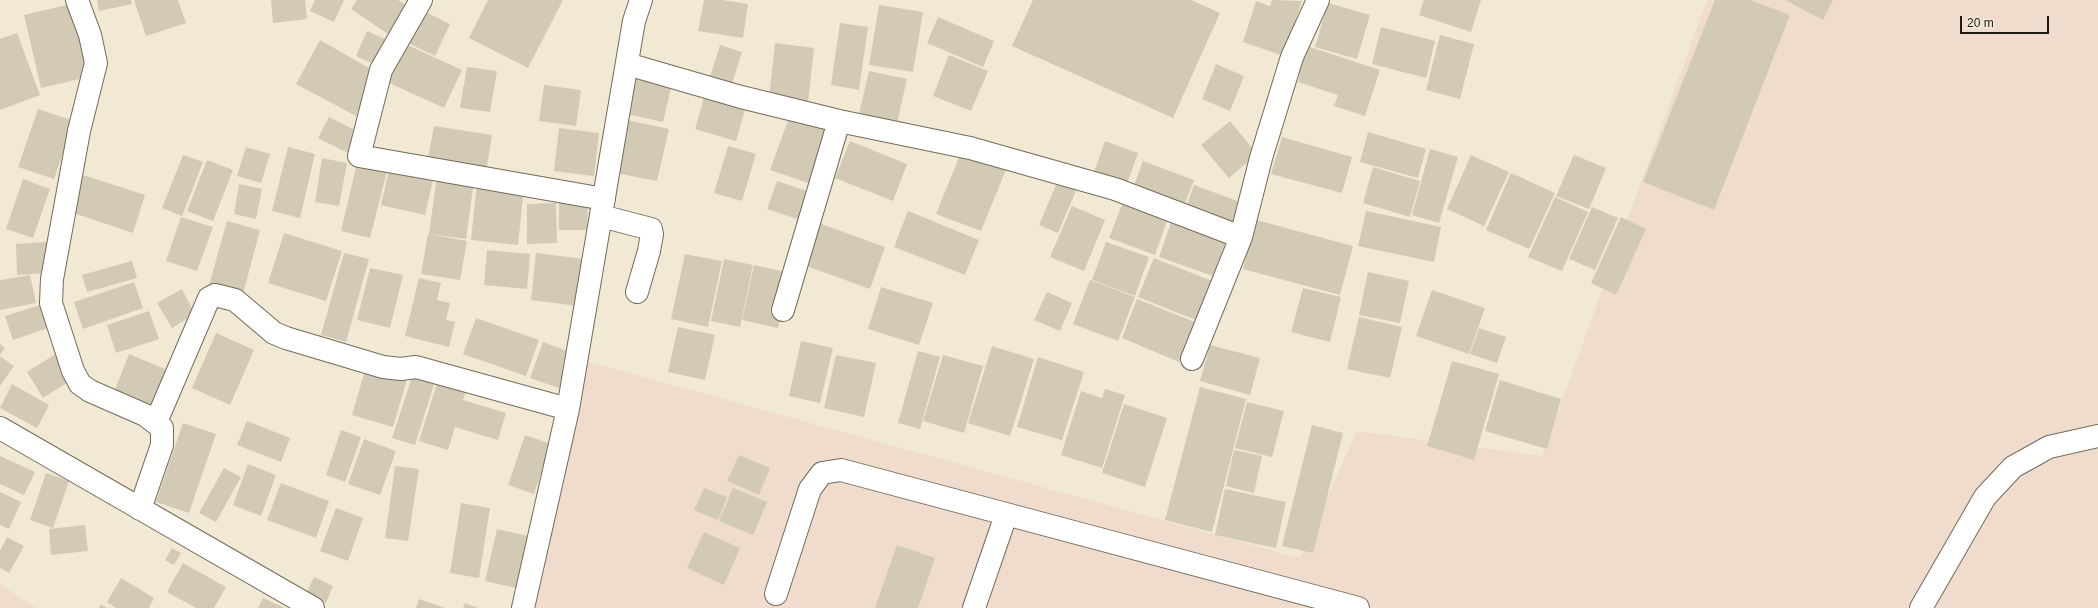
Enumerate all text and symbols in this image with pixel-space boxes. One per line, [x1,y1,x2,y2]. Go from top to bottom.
scale bar [1962,8,2051,34]
text: 20 m [1967,16,1994,30]

